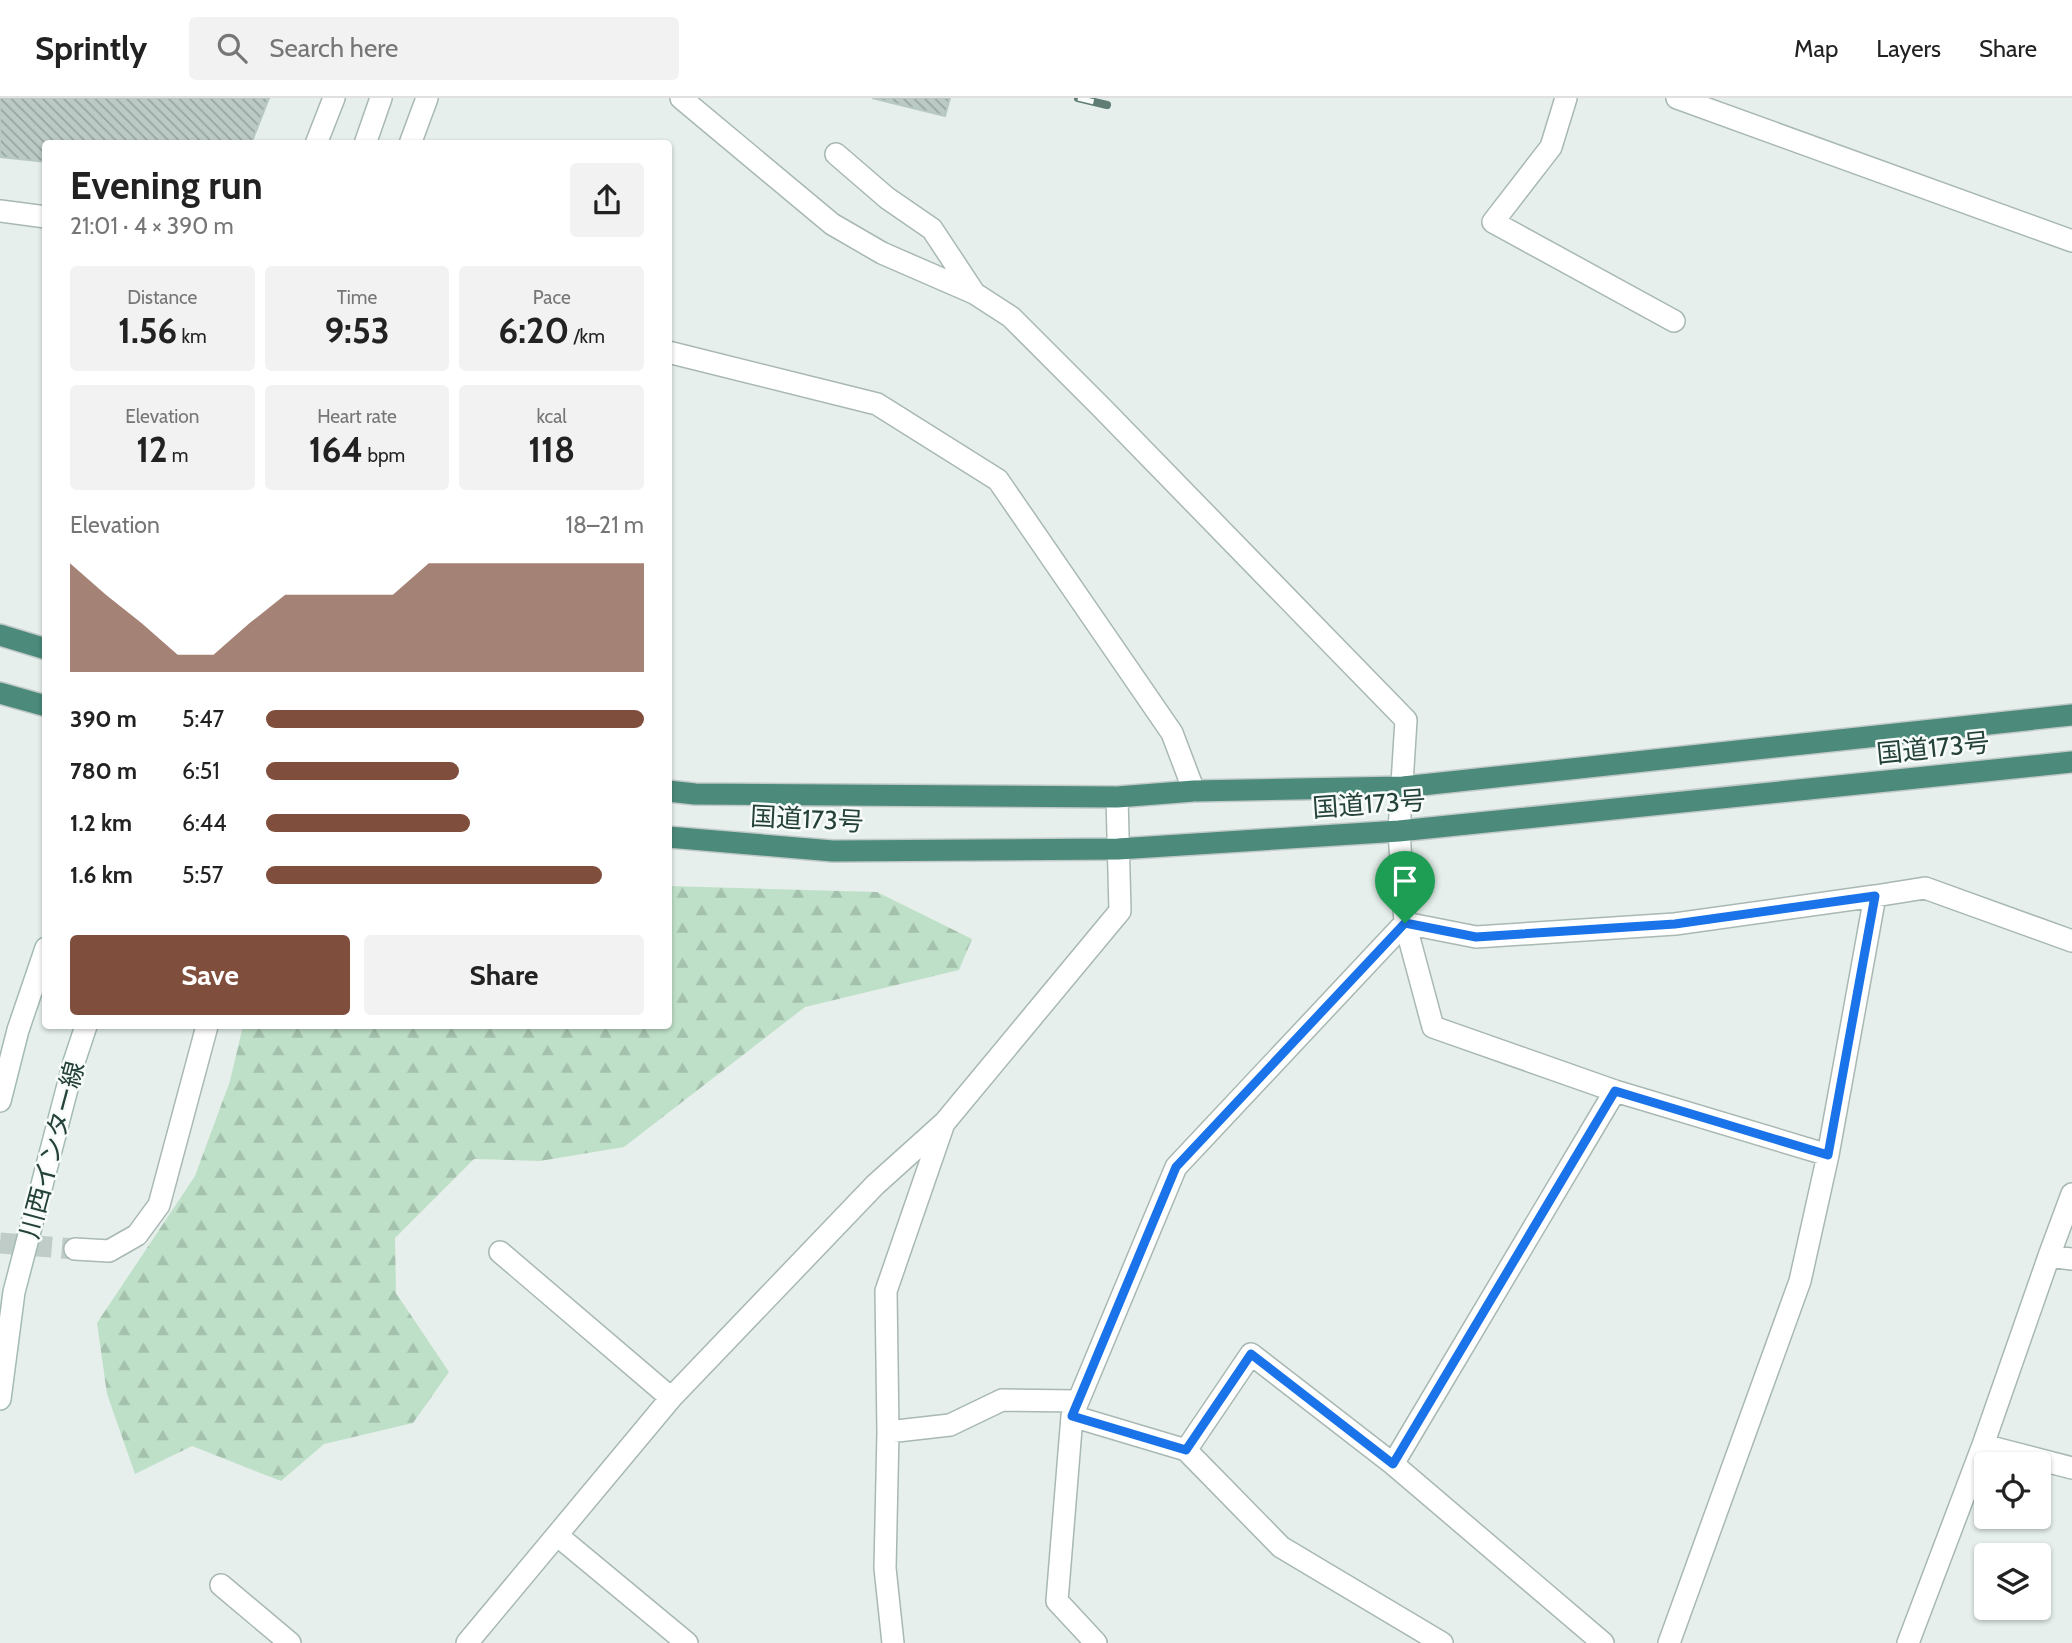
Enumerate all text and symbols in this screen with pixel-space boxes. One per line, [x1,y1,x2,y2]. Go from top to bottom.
search box [189,17,679,80]
text: Sprintly [35,28,147,68]
icon: search [213,29,251,67]
text: Search here [269,32,398,64]
text: Map [1794,34,1838,63]
text: Layers [1876,34,1941,63]
text: Share [1979,34,2037,63]
text: Evening run [70,162,263,209]
button: share [570,163,644,237]
text: 21:01 · 4 × 390 m [70,212,234,240]
text: Distance [127,286,197,309]
text: Time [337,286,377,309]
text: Pace [533,286,571,309]
text: 1.56 [118,309,177,352]
text: 9:53 [324,309,390,352]
text: 6:20 [499,309,569,352]
text: km [177,325,207,348]
text: /km [569,325,605,348]
text: Elevation [125,405,199,428]
text: Heart rate [317,405,397,428]
text: kcal [537,405,567,428]
text: 12 [136,428,168,471]
text: 164 [309,428,363,471]
text: 118 [528,428,575,471]
text: m [168,444,189,467]
text: bpm [363,444,405,467]
text: Elevation [70,511,160,539]
text: 18–21 m [566,511,644,539]
text: 390 m [70,705,137,733]
text: 5:47 [182,705,224,733]
street label: 国道173号 [1875,726,1991,770]
text: 780 m [70,757,137,785]
text: 6:51 [182,757,220,785]
street label: 国道173号 [1311,784,1427,824]
street label: 国道173号 [749,800,865,838]
text: 1.2 km [70,809,132,837]
text: 6:44 [182,809,226,837]
pin [1375,851,1435,923]
text: 1.6 km [70,861,133,889]
text: 5:57 [182,861,223,889]
icon: arrive [1386,862,1424,900]
button: Save [70,935,350,1015]
button: Share [364,935,644,1015]
street label: 川西インター線 [13,1058,91,1242]
map controls [1974,1452,2051,1620]
button: locate [1974,1452,2051,1529]
button: layers [1974,1543,2051,1620]

